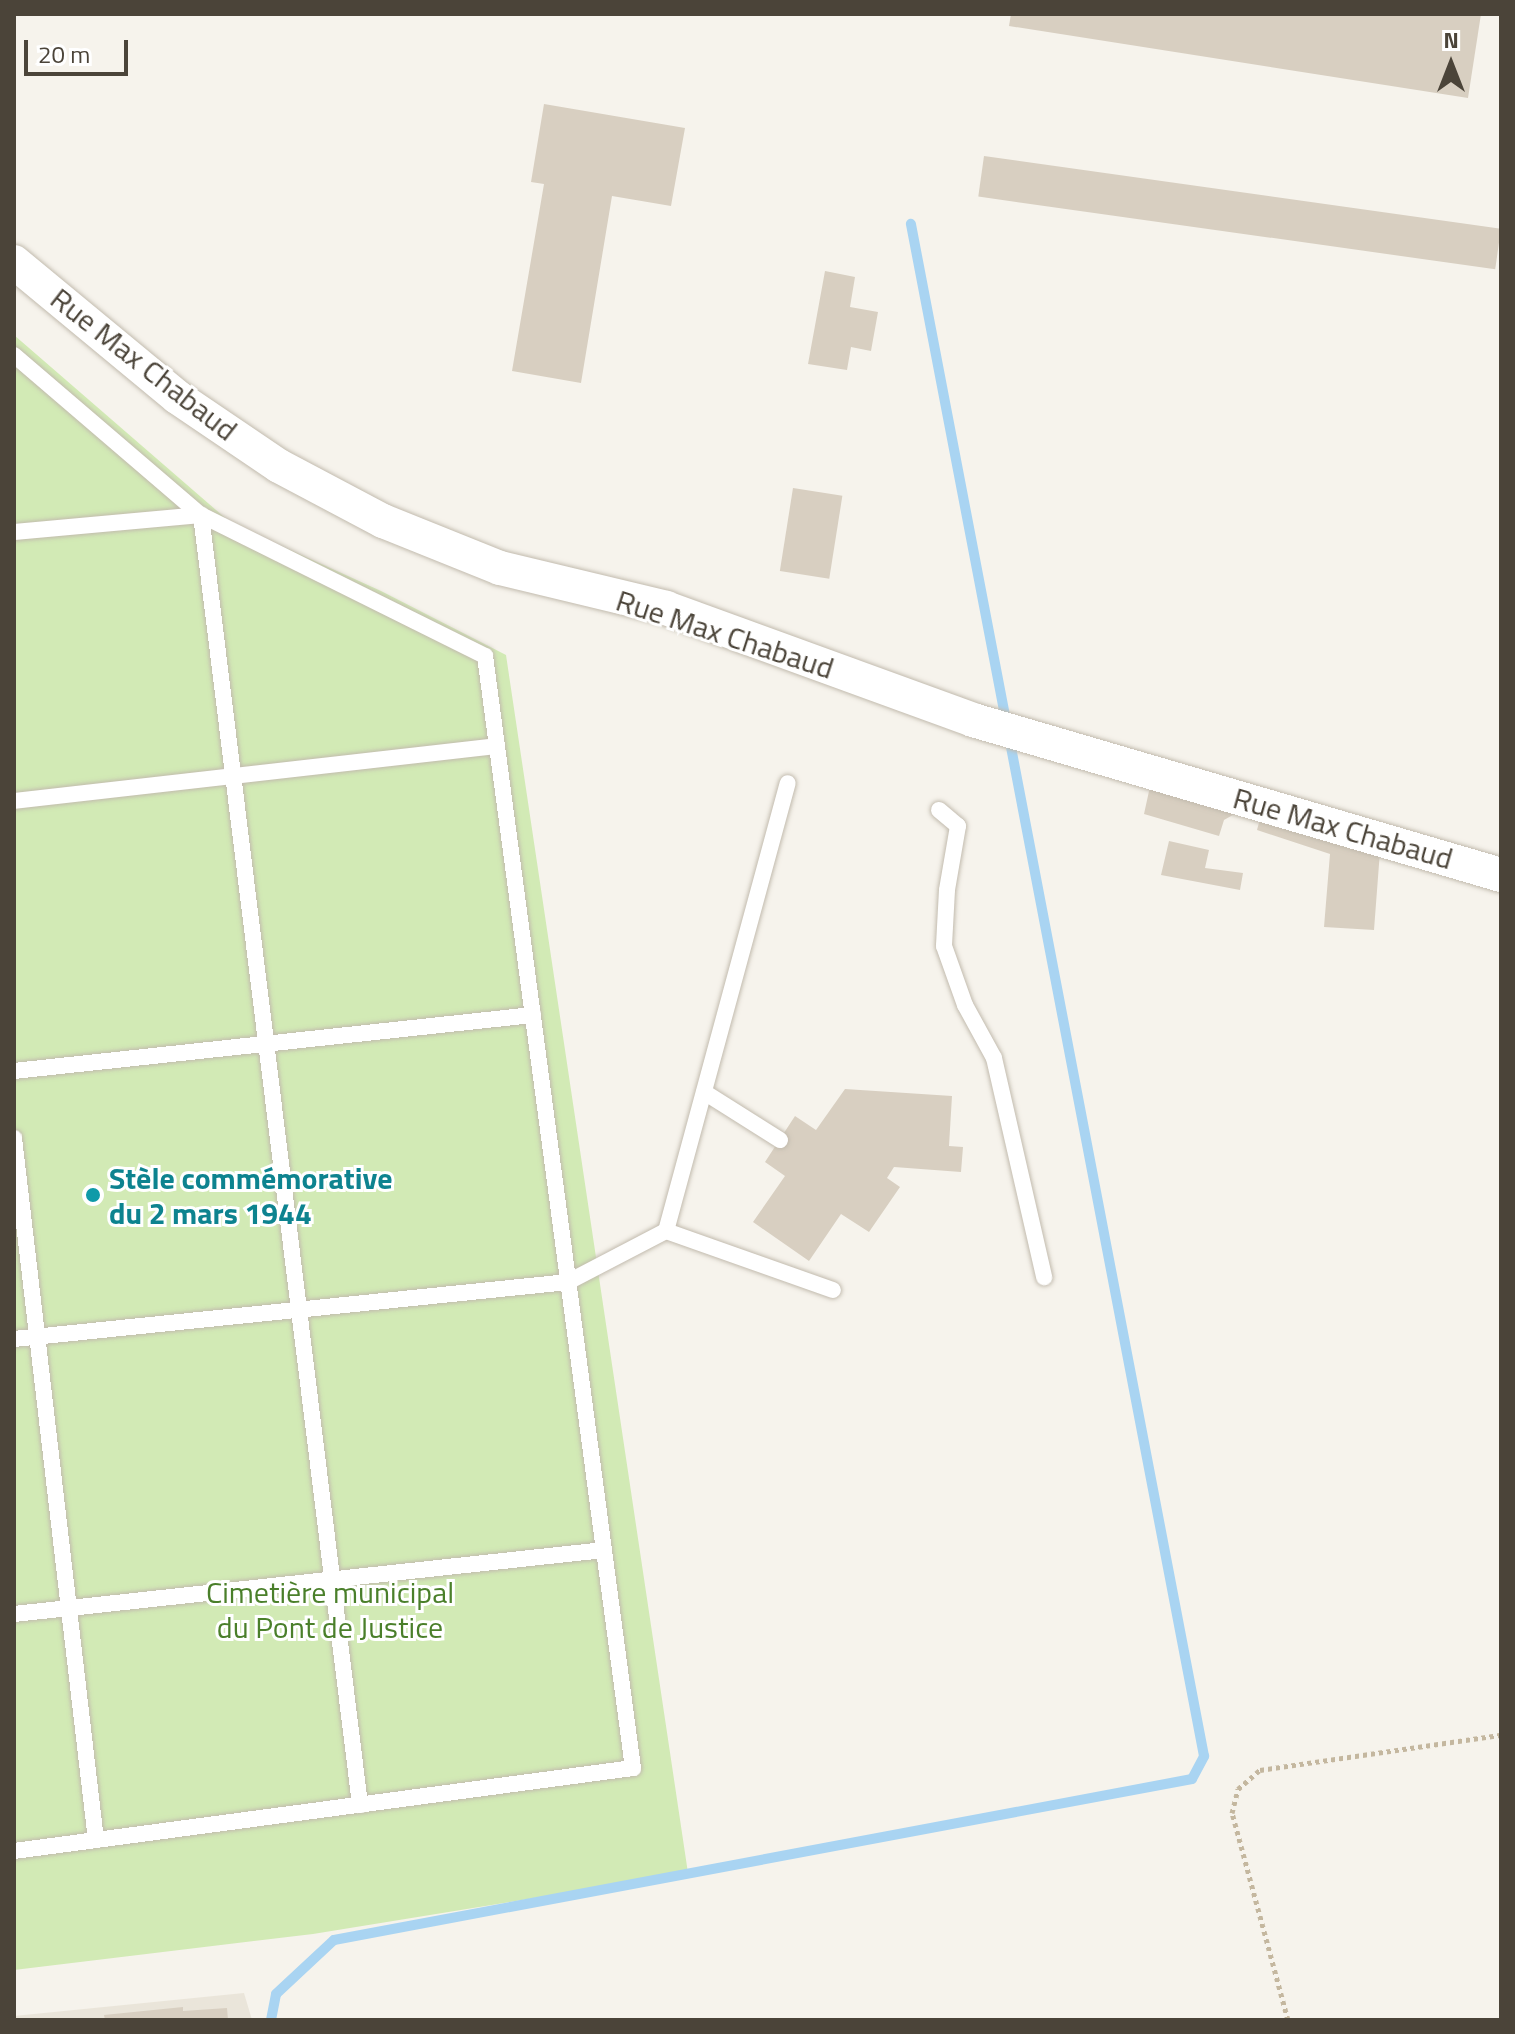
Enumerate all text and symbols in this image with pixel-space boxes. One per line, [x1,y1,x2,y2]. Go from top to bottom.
text: N [1443,23,1459,57]
scale bar [28,24,132,74]
north arrow [1411,24,1491,104]
text: 20 m [38,36,90,72]
street label: Rue Max Chabaud [44,280,244,448]
street label: Rue Max Chabaud [612,582,838,686]
street label: Rue Max Chabaud [1229,779,1457,877]
place label: Stèle commémorative du 2 mars 1944 [109,1160,393,1230]
marker: Stèle commémorative du 2 mars 1944 [84,1186,102,1204]
park label: Cimetière municipal du Pont de Justice [206,1574,454,1644]

